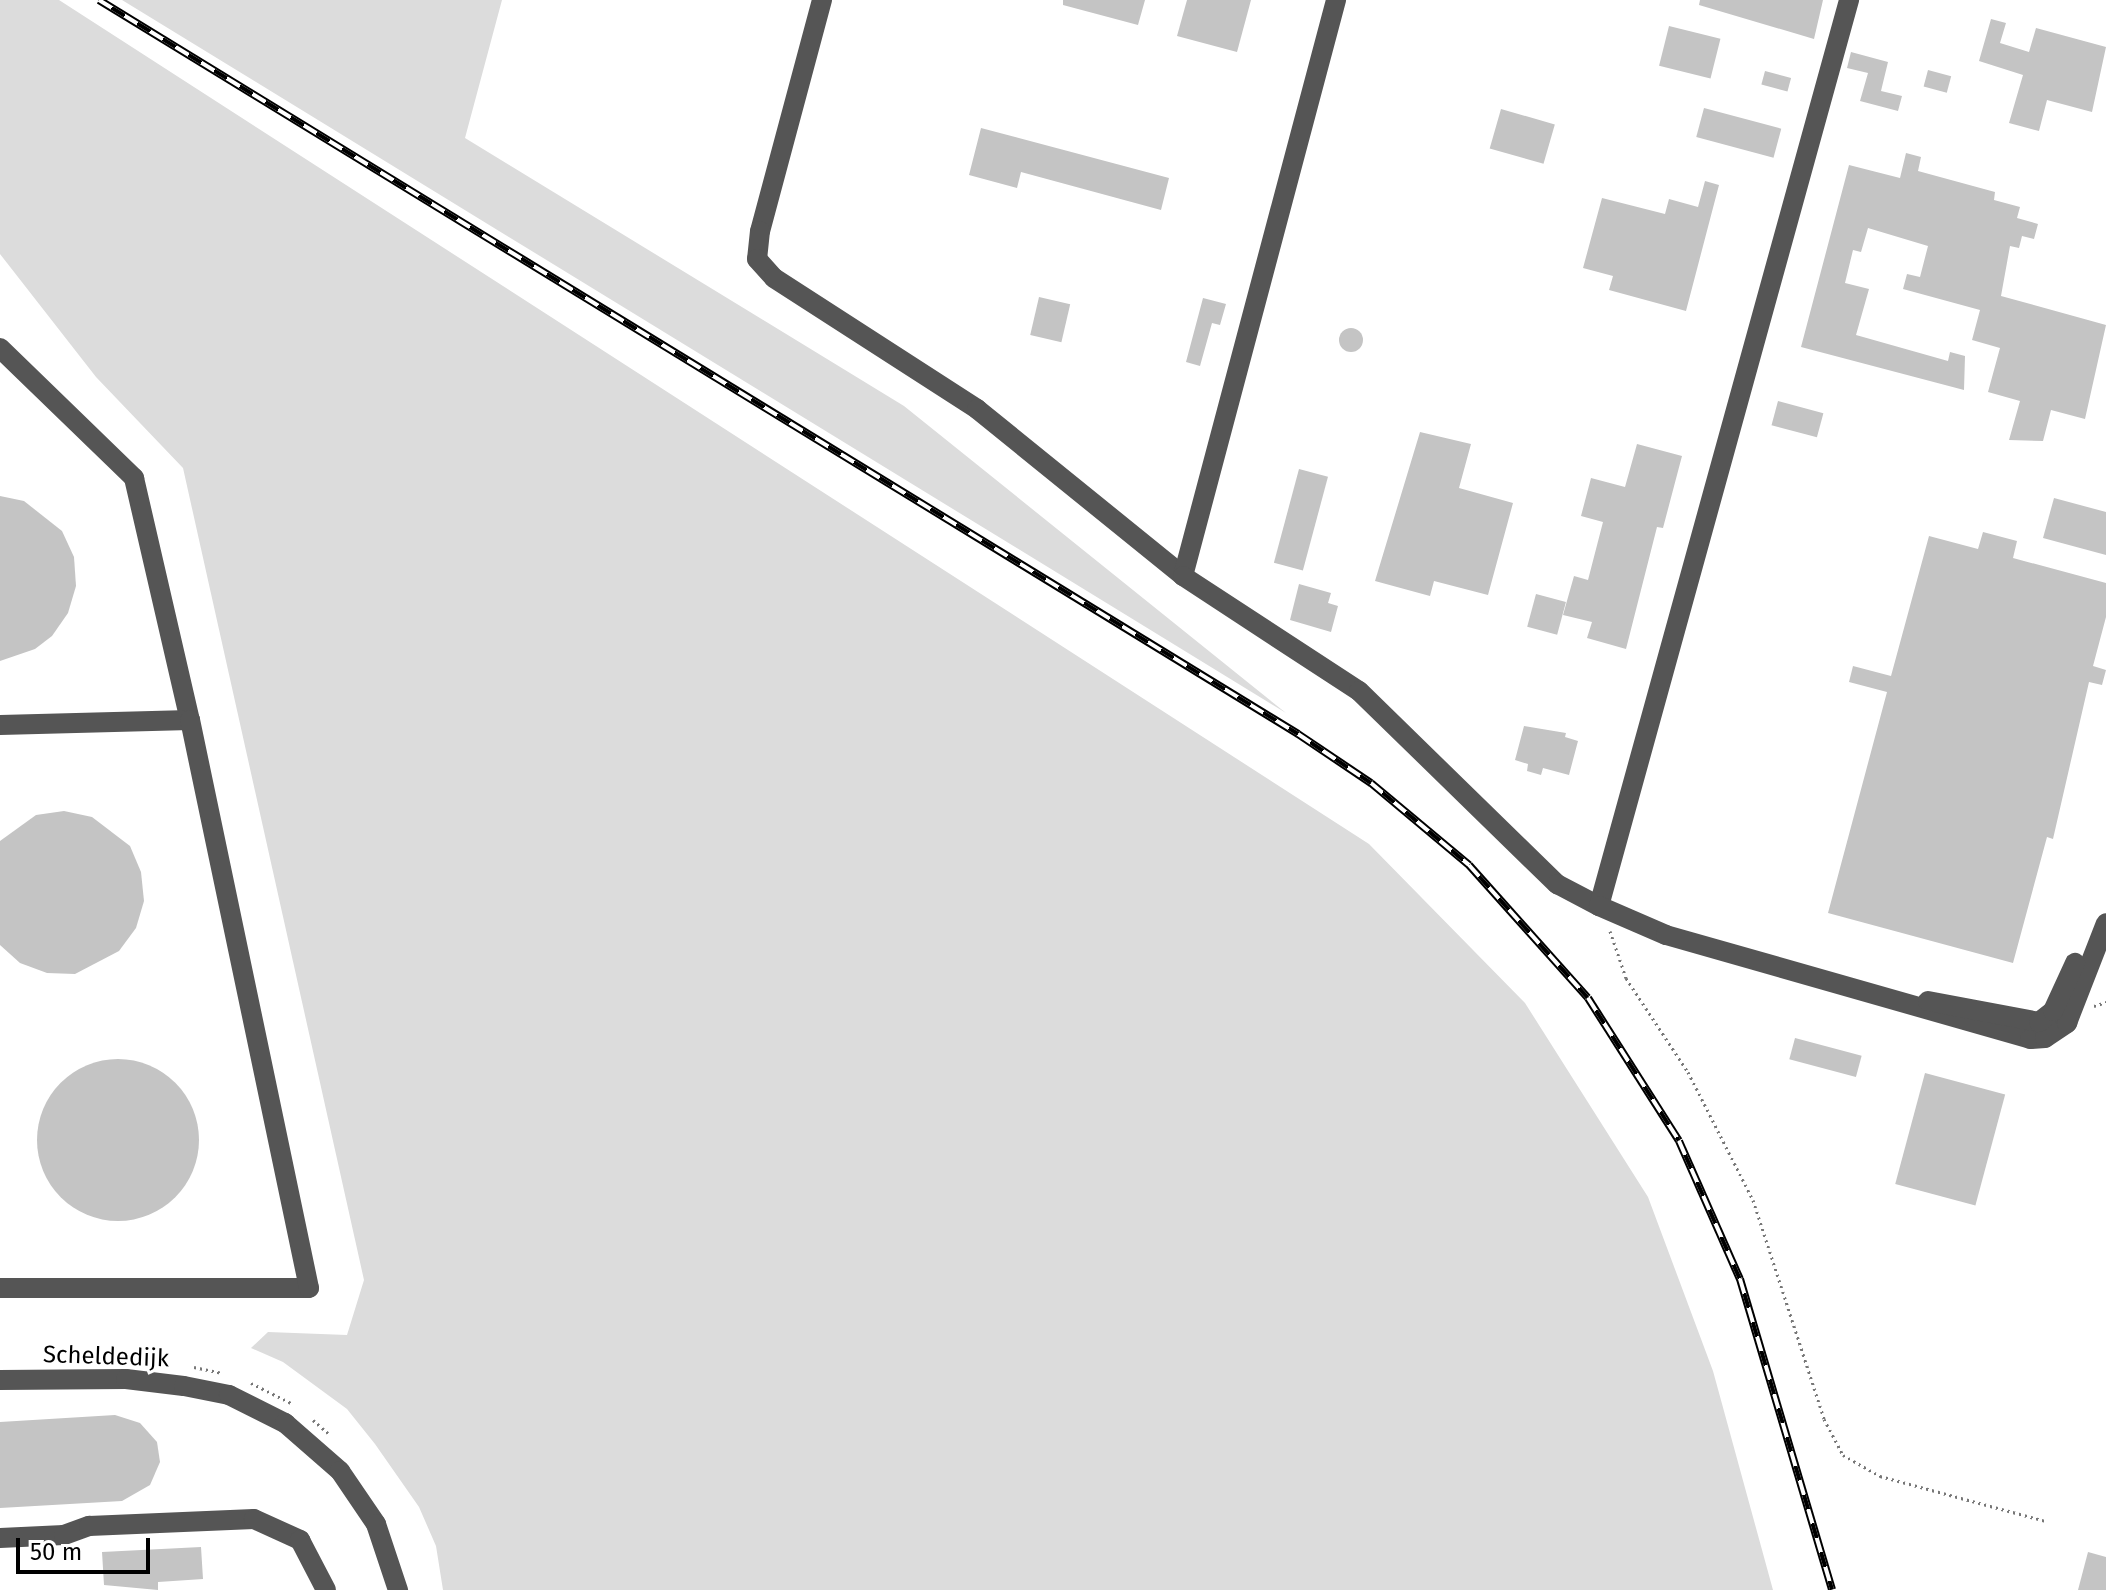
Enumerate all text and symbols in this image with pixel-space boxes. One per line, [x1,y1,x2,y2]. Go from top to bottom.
street label: Scheldedijk [42,1340,170,1374]
scale bar [20,1522,154,1572]
text: 50 m [30,1538,82,1566]

